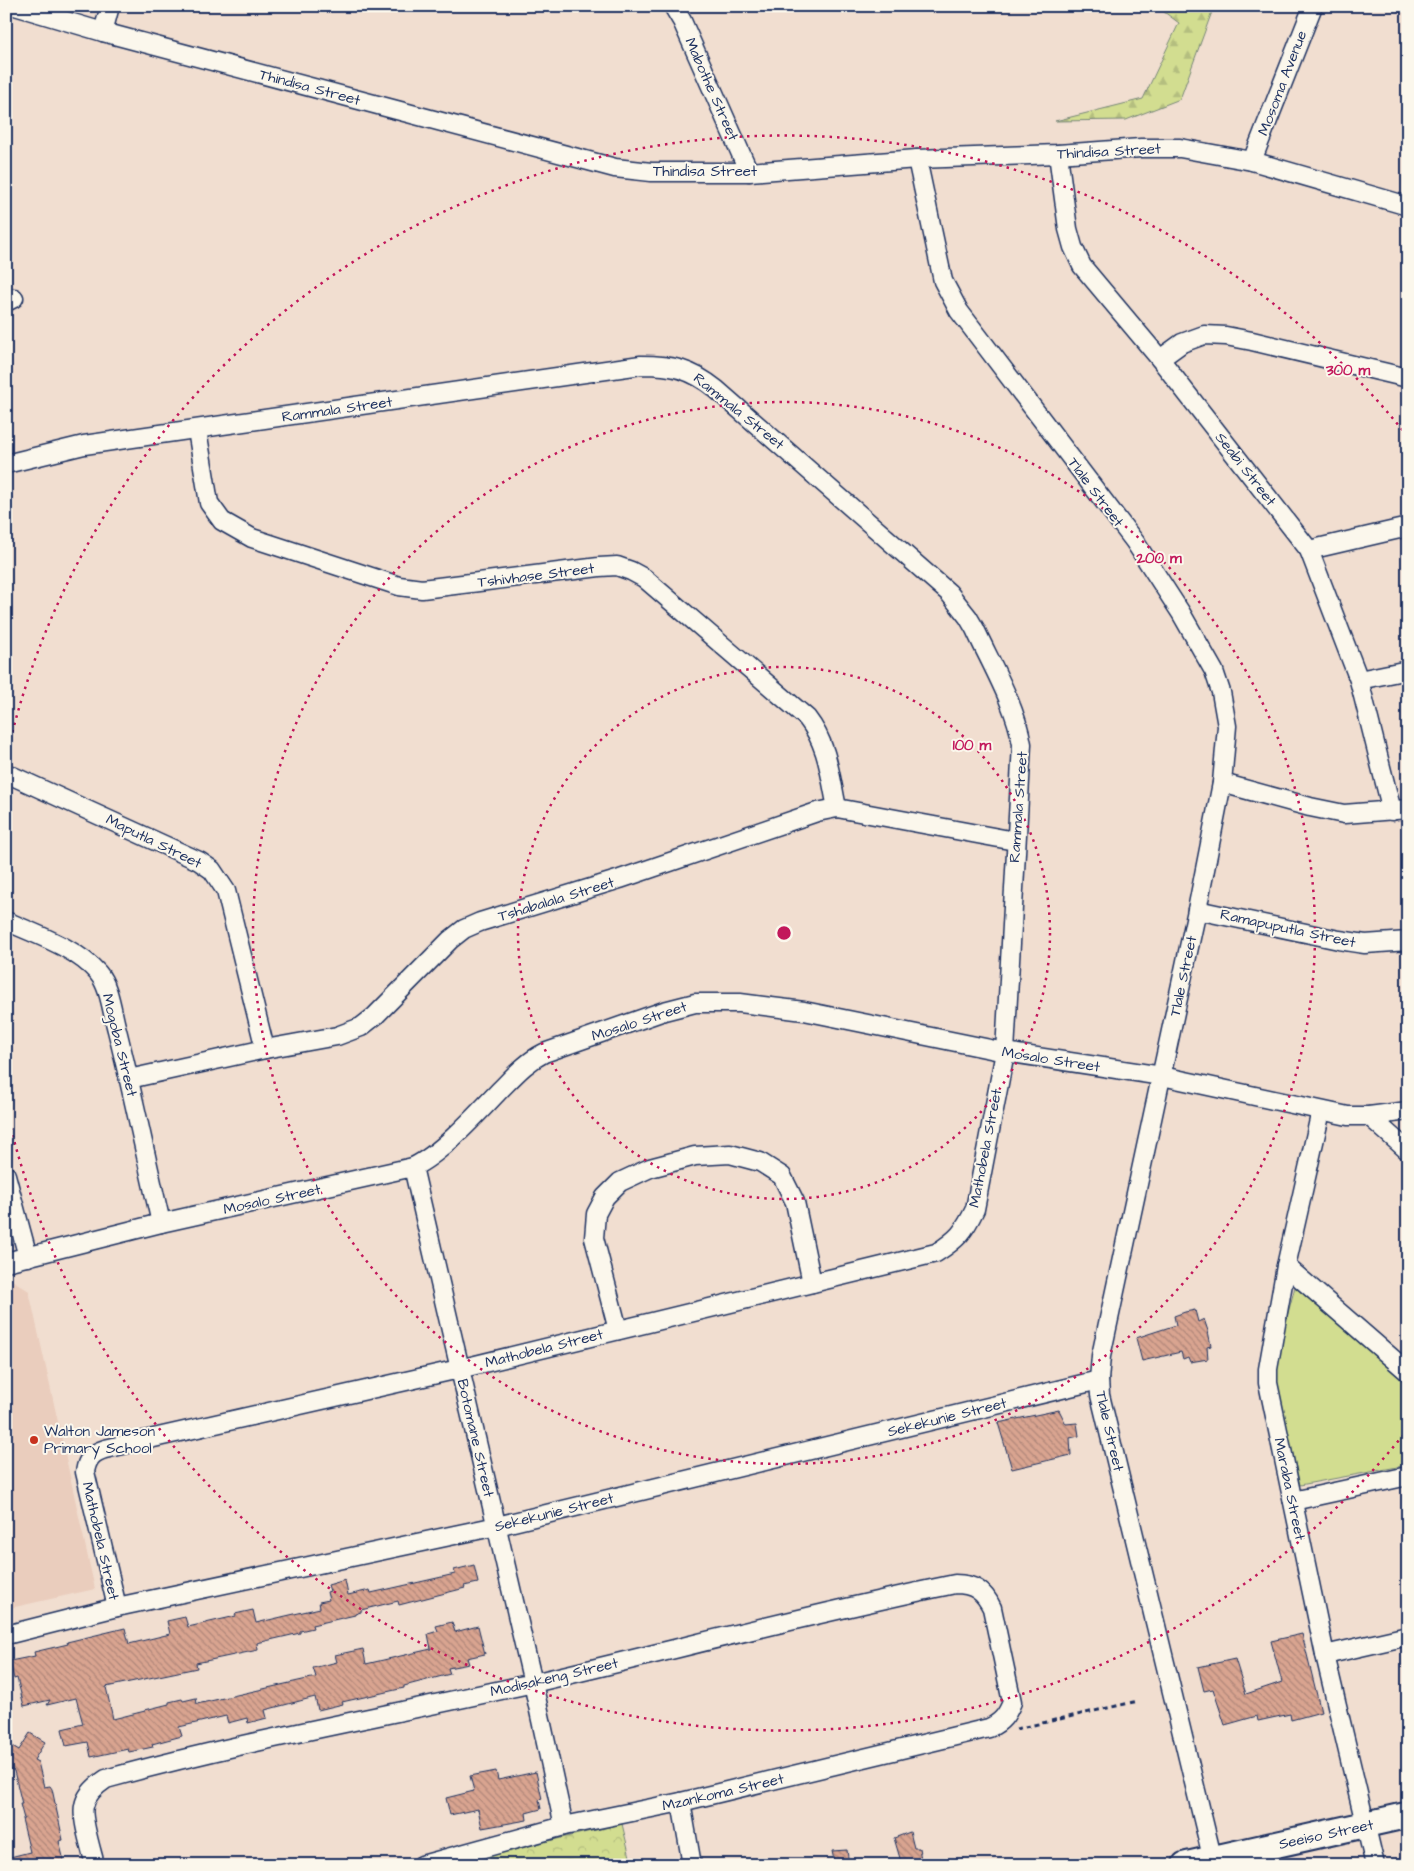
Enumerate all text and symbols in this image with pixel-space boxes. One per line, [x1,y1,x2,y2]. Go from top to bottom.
street label: Mosoma Avenue [1253,28,1312,139]
street label: Mabothe Street [679,34,744,144]
street label: Thindisa Street [257,64,363,111]
street label: Thindisa Street [1057,138,1161,165]
street label: Thindisa Street [653,161,757,182]
text: 300 m [1325,360,1370,381]
street label: Rammala Street [689,368,789,455]
street label: Rammala Street [280,391,394,428]
street label: Seabi Street [1210,428,1281,511]
street label: Tlale Street [1063,453,1129,531]
text: 200 m [1135,548,1182,569]
street label: Tshivhase Street [477,558,596,593]
text: 100 m [953,735,992,756]
street label: Rammala Street [1004,751,1033,863]
street label: Maputla Street [102,809,205,874]
street label: Tshabalala Street [496,872,617,927]
street label: Ramapuputla Street [1218,904,1358,953]
centre of rings [775,924,793,942]
street label: Tlale Street [1165,934,1202,1018]
street label: Mogoba Street [96,991,142,1099]
street label: Mosalo Street [589,996,690,1047]
street label: Mosalo Street [1000,1041,1102,1078]
street label: Mathobela Street [964,1087,1007,1209]
street label: Mosalo Street [221,1179,323,1220]
street label: Mathobela Street [483,1324,605,1373]
street label: Botomane Street [452,1377,499,1499]
street label: Tlale Street [1090,1389,1129,1473]
street label: Sekekunie Street [885,1393,1009,1442]
place label: Walton Jameson Primary School [44,1421,155,1460]
marker: Walton Jameson Primary School [28,1434,40,1446]
street label: Maraba Street [1268,1436,1311,1542]
street label: Mathobela Street [77,1480,124,1602]
street label: Sekekunie Street [492,1488,616,1537]
street label: Modisakeng Street [488,1653,620,1703]
street label: Mzankoma Street [660,1768,786,1817]
street label: Seeiso Street [1277,1814,1375,1855]

